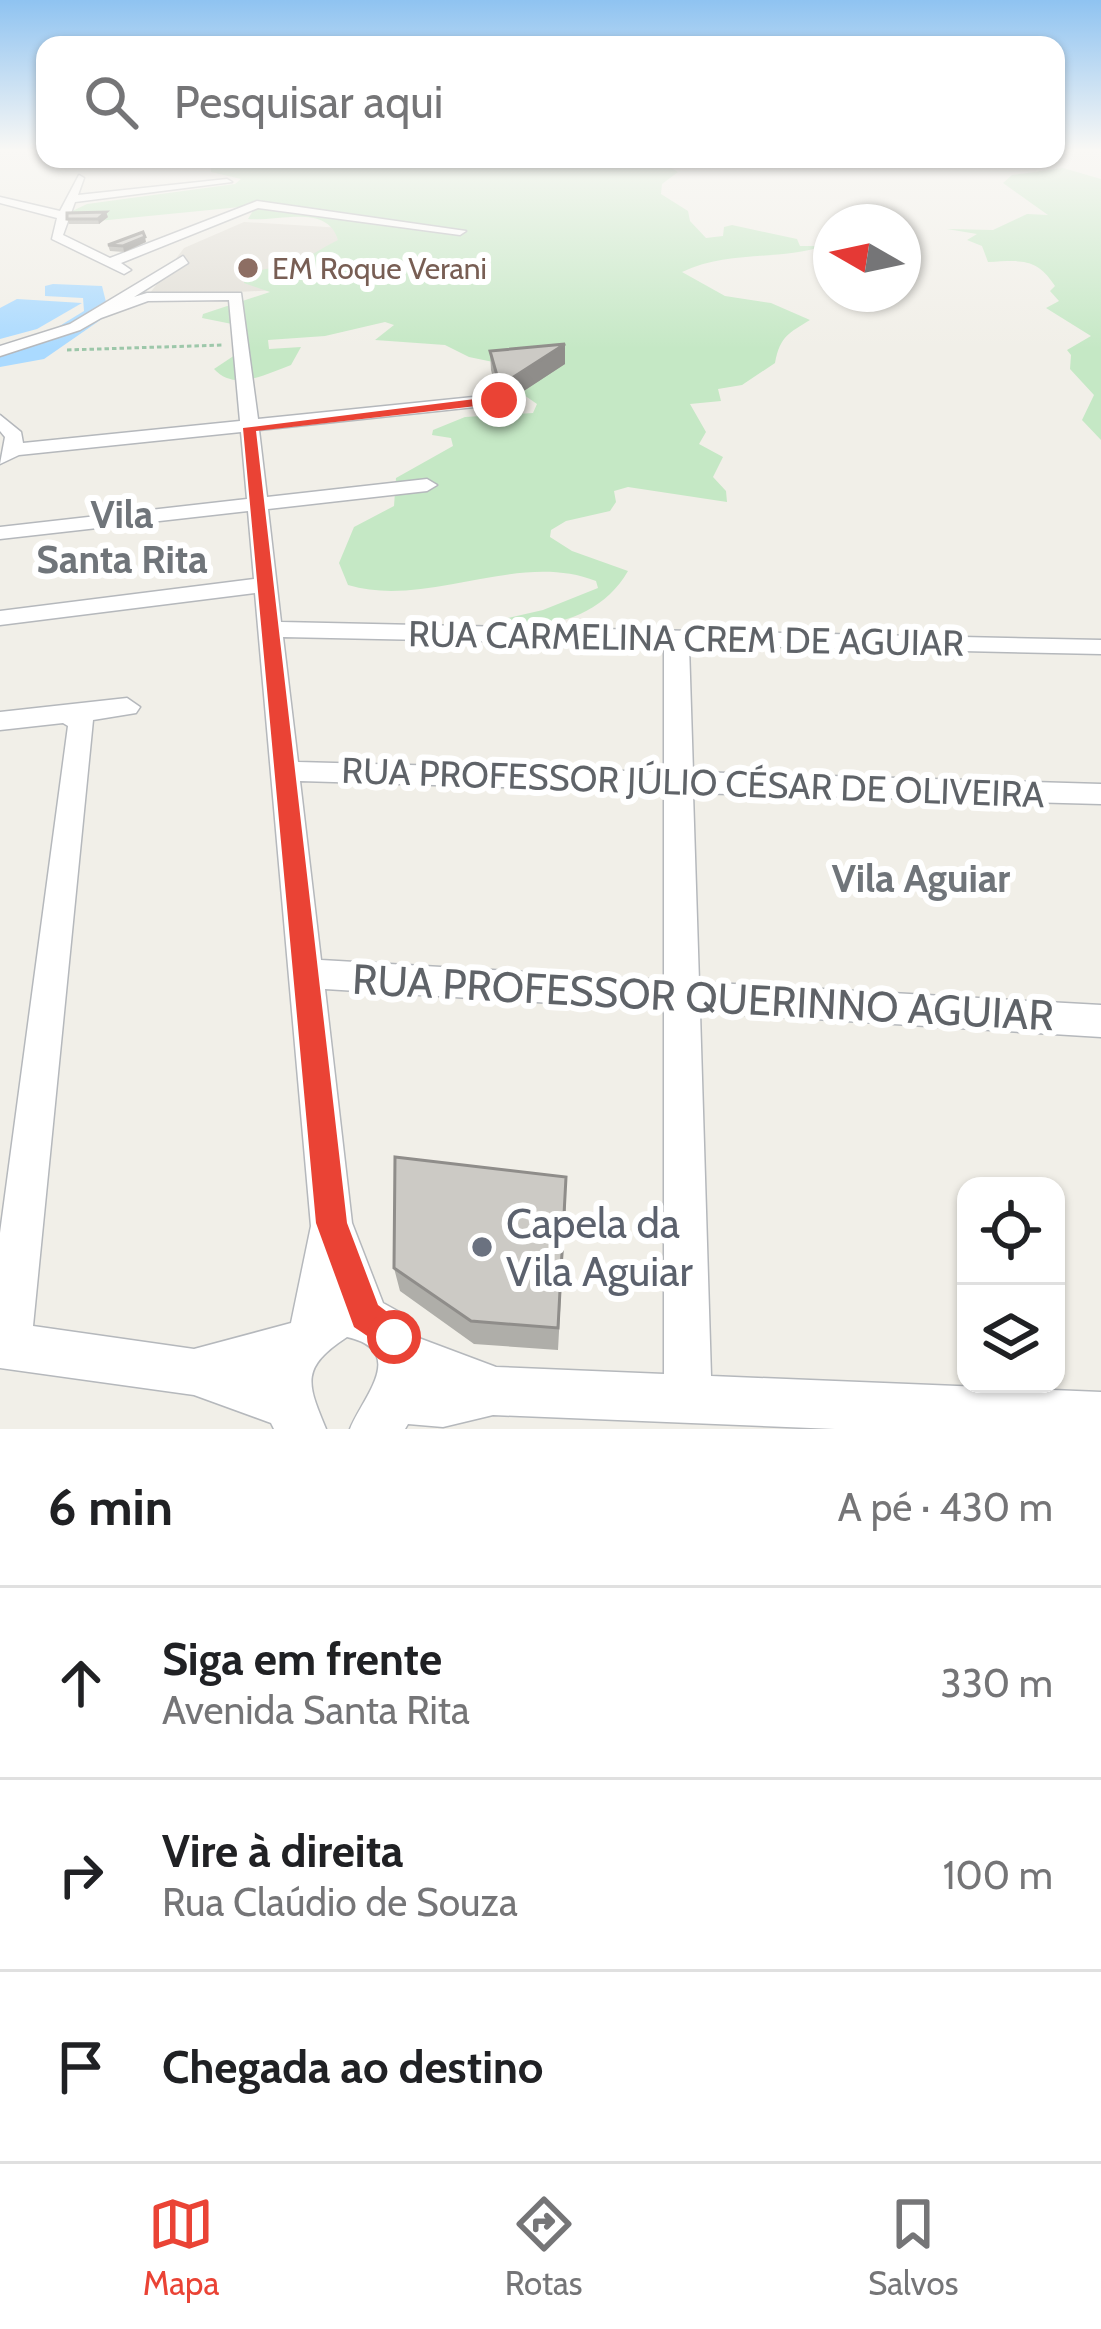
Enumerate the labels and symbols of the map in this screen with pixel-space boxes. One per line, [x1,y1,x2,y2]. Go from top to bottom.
north arrow [813,204,921,312]
place label: EM Roque Verani [272,250,487,287]
marker: EM Roque Verani [235,255,261,281]
route end [472,373,526,427]
district label: Vila Santa Rita [36,490,208,583]
street label: RUA CARMELINA CREM DE AGUIAR [408,611,965,665]
street label: RUA PROFESSOR JÚLIO CÉSAR DE OLIVEIRA [341,748,1045,816]
district label: Vila Aguiar [832,854,1010,902]
street label: RUA PROFESSOR QUERINNO AGUIAR [351,953,1055,1041]
place label: Capela da Vila Aguiar [506,1197,693,1297]
marker: Capela da Vila Aguiar [469,1234,495,1260]
route start [367,1310,421,1364]

